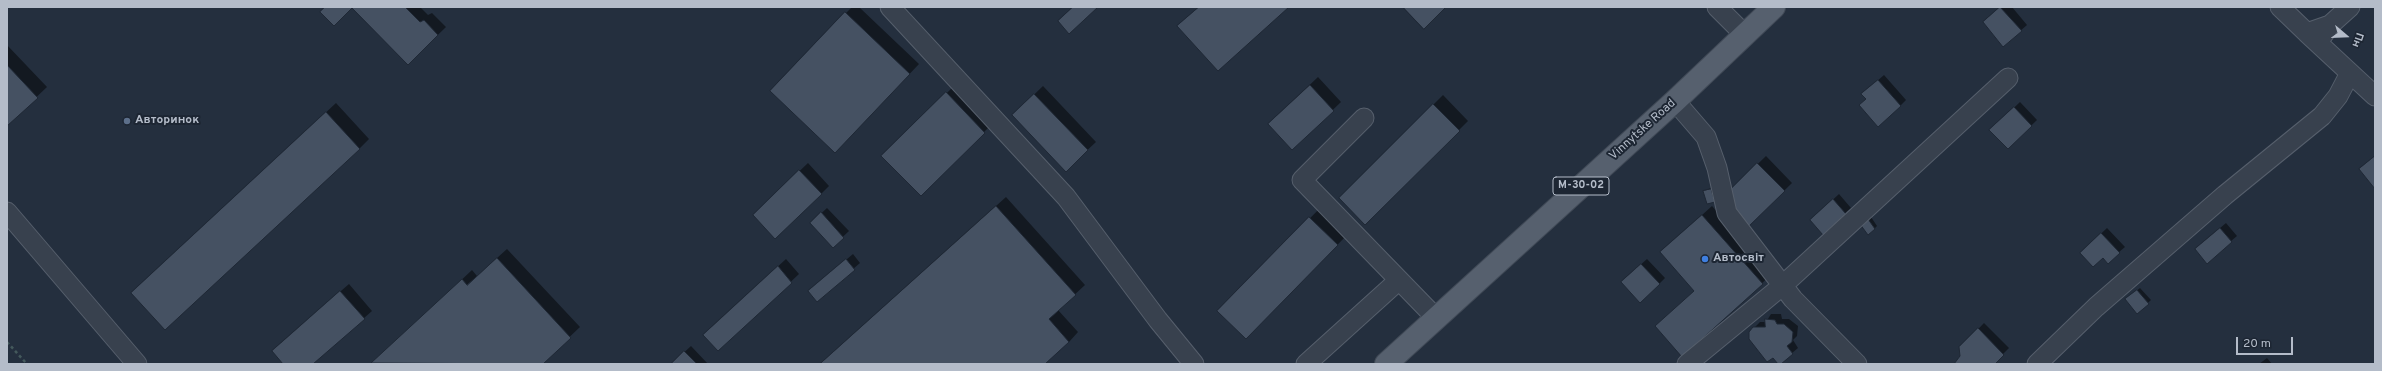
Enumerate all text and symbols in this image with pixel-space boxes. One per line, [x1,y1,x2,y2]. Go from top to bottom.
north arrow [2326,16,2366,56]
text: Пн [2348,31,2366,49]
street label: Vinnytske Road [1607,97,1679,163]
place label: Авторинок [135,114,199,128]
marker: Авторинок [122,116,132,126]
road number: М-30-02 [1553,177,1609,195]
place label: Автосвіт [1713,252,1764,266]
marker: Автосвіт [1700,254,1710,264]
scale bar [2238,329,2295,355]
text: 20 m [2243,336,2271,352]

